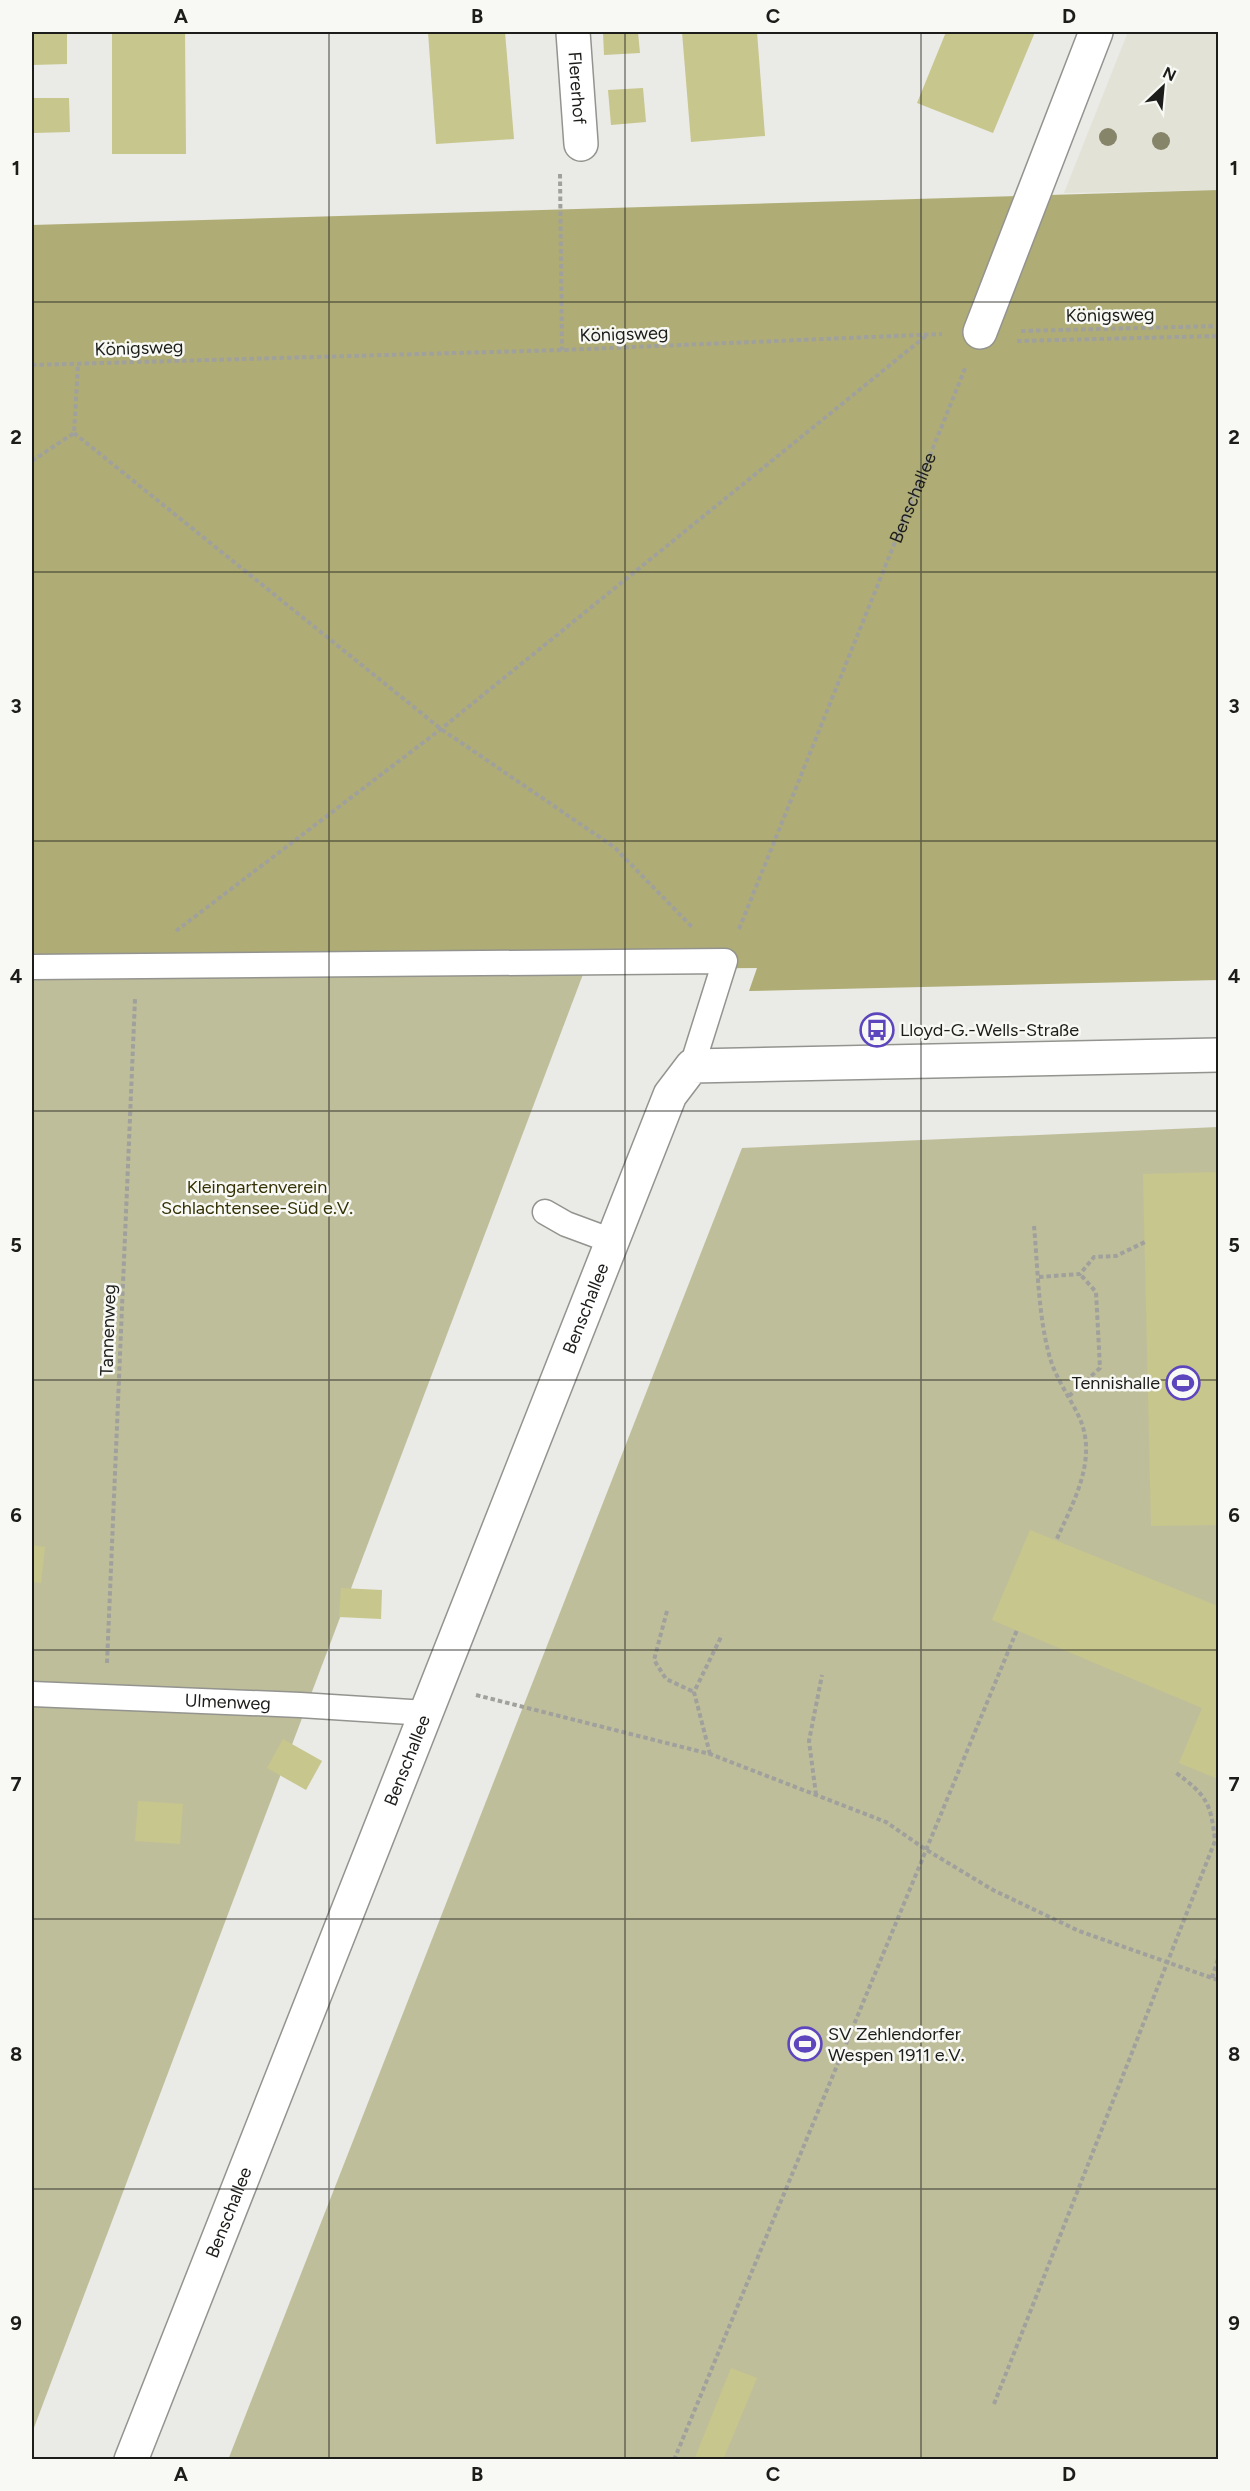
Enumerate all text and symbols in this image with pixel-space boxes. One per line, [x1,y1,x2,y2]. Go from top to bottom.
text: A [174,4,189,28]
text: B [471,4,483,28]
text: C [766,4,780,28]
text: D [1062,4,1076,28]
street label: Flererhof [563,51,591,125]
north arrow [1133,57,1193,117]
text: N [1160,63,1179,85]
text: 1 [12,156,20,180]
text: 1 [1230,156,1238,180]
street label: Königsweg [1065,303,1155,327]
street label: Königsweg [579,321,669,347]
street label: Königsweg [94,335,184,361]
text: 2 [10,425,22,449]
text: 2 [1228,425,1240,449]
street label: Benschallee [885,449,941,546]
text: 3 [10,694,22,718]
text: 3 [1228,694,1240,718]
text: 4 [10,964,23,988]
text: 4 [1228,964,1241,988]
bus stop icon: Lloyd-G.-Wells-Straße [859,1012,895,1048]
place label: Lloyd-G.-Wells-Straße [900,1019,1079,1041]
park label: Kleingartenverein Schlachtensee-Süd e.V. [161,1176,353,1219]
text: 5 [10,1233,22,1257]
text: 5 [1228,1233,1240,1257]
street label: Benschallee [558,1260,614,1357]
street label: Tannenweg [95,1284,121,1376]
sports icon: Tennishalle [1165,1365,1201,1401]
place label: Tennishalle [1072,1372,1160,1394]
text: 6 [10,1503,22,1527]
text: 6 [1228,1503,1240,1527]
street label: Ulmenweg [184,1689,271,1715]
street label: Benschallee [379,1712,435,1809]
text: 7 [10,1772,22,1796]
text: 7 [1228,1772,1240,1796]
place label: SV Zehlendorfer Wespen 1911 e.V. [828,2023,964,2066]
sports icon: SV Zehlendorfer Wespen 1911 e.V. [787,2026,823,2062]
text: 8 [10,2042,22,2066]
text: 8 [1228,2042,1240,2066]
street label: Benschallee [201,2164,257,2261]
text: 9 [10,2311,22,2335]
text: 9 [1228,2311,1240,2335]
text: A [174,2462,189,2486]
text: B [471,2462,483,2486]
text: C [766,2462,780,2486]
text: D [1062,2462,1076,2486]

